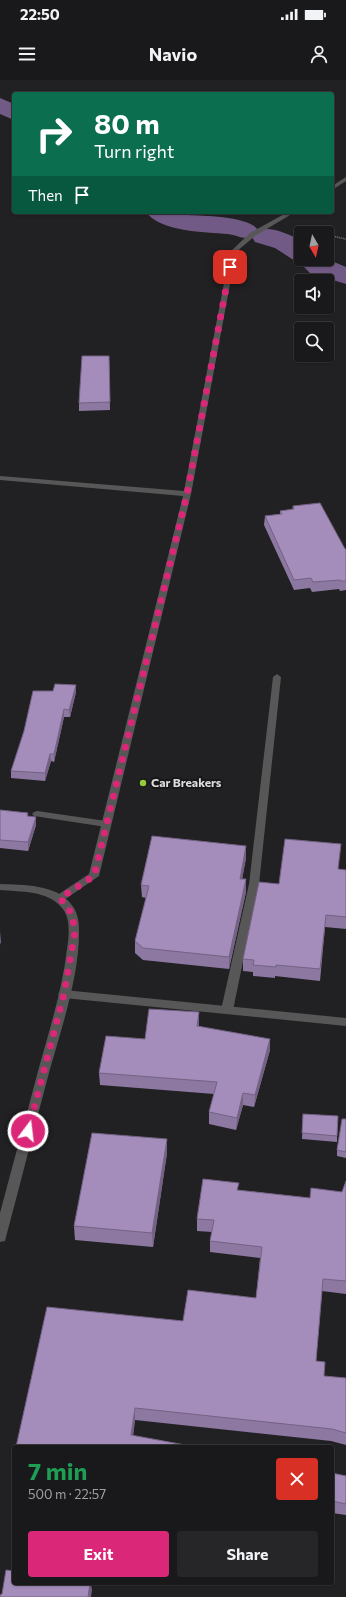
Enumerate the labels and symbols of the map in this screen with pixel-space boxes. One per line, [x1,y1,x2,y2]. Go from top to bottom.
north arrow [294,226,334,266]
pin [213,250,247,284]
place label: Car Breakers [151,775,222,789]
marker: Car Breakers [138,778,148,788]
position arrow [7,1110,49,1152]

